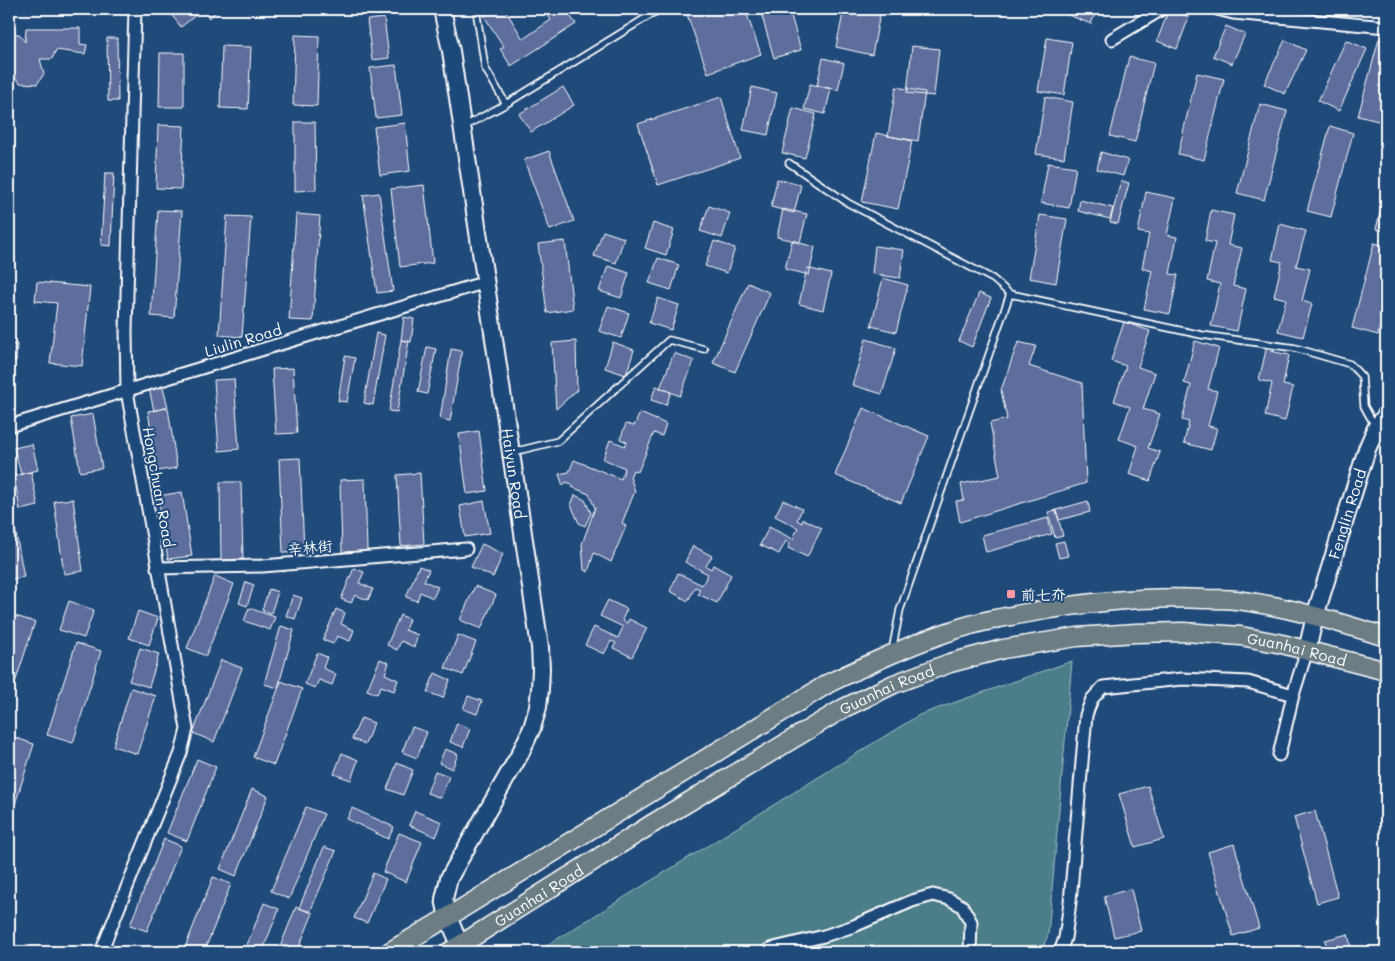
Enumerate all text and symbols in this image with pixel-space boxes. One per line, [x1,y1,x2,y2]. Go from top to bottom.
street label: Liulin Road [202,319,284,361]
street label: Hongchuan Road [139,425,179,549]
street label: Haiyun Road [497,427,531,520]
street label: Fenglin Road [1323,466,1370,561]
street label: 辛林街 [287,535,333,559]
place label: 前七夼 [1021,584,1066,604]
marker: 前七夼 [1005,588,1017,600]
street label: Guanhai Road [1245,627,1349,670]
street label: Guanhai Road [836,660,937,719]
street label: Guanhai Road [490,860,587,931]

